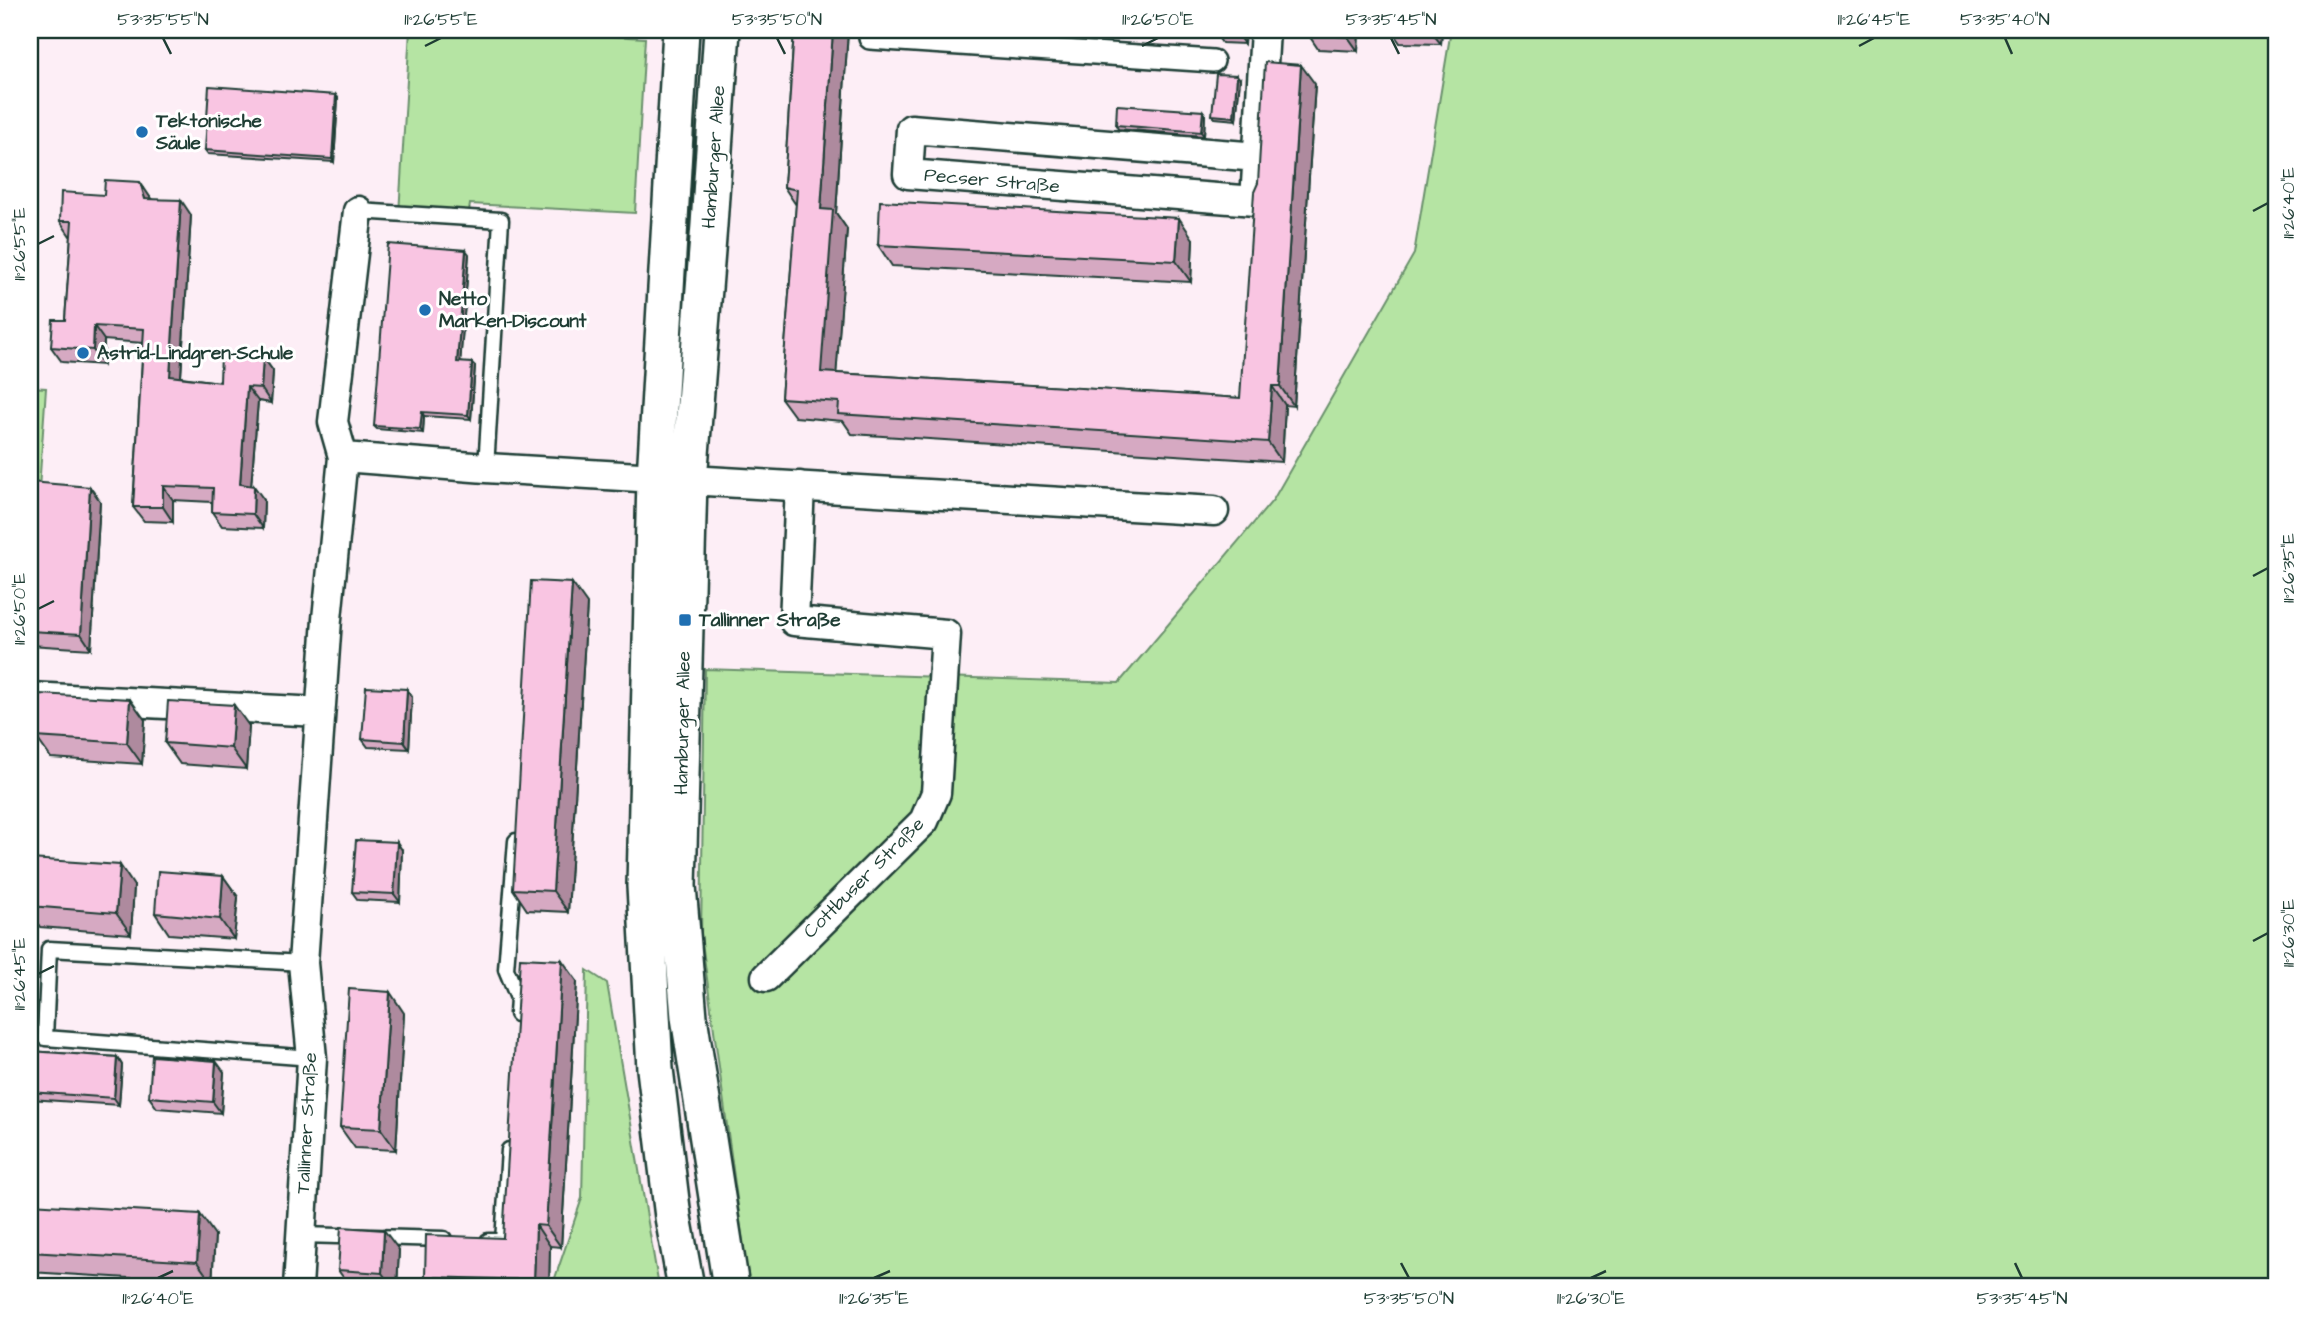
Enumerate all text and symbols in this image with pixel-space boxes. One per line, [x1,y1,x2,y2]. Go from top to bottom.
text: 53°35'55"N [117,7,209,32]
text: 11°26'55"E [404,7,478,32]
text: 53°35'50"N [732,7,822,32]
text: 11°26'50"E [1122,7,1194,32]
text: 53°35'45"N [1345,7,1437,32]
text: 11°26'45"E [1838,7,1911,32]
text: 53°35'40"N [1960,7,2050,32]
street label: Hamburger Allee [696,84,733,230]
place label: Tektonische Säule [155,108,263,157]
marker: Tektonische Säule [134,124,150,140]
street label: Pecser Straße [923,162,1061,200]
text: 11°26'40"E [2276,167,2301,239]
text: 11°26'55"E [7,207,32,281]
place label: Netto Marken-Discount [439,286,587,335]
marker: Netto Marken-Discount [417,302,433,318]
place label: Astrid-Lindgren-Schule [97,340,294,368]
marker: Astrid-Lindgren-Schule [75,345,91,361]
text: 11°26'35"E [2276,533,2301,603]
text: 11°26'50"E [7,573,32,645]
place label: Tallinner Straße [698,607,841,634]
marker: Tallinner Straße [677,612,693,628]
street label: Hamburger Allee [668,651,699,795]
street label: Cottbuser Straße [797,811,931,945]
text: 11°26'30"E [2276,898,2301,967]
text: 11°26'45"E [7,937,32,1010]
street label: Tallinner Straße [290,1052,324,1194]
text: 11°26'40"E [122,1286,194,1311]
text: 11°26'35"E [839,1286,909,1311]
text: 53°35'50"N [1364,1286,1454,1311]
text: 11°26'30"E [1557,1286,1626,1311]
text: 53°35'45"N [1976,1286,2068,1311]

